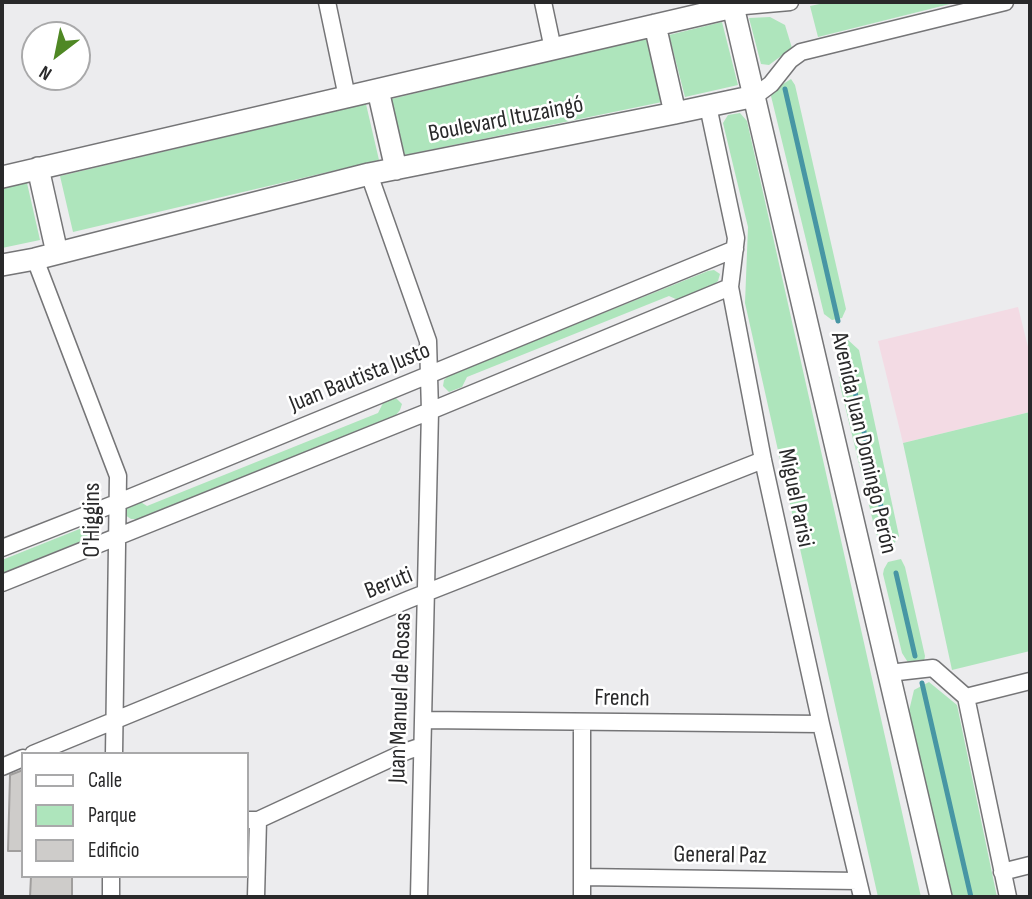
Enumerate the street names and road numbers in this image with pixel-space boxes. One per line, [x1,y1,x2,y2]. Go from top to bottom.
street label: Boulevard Ituzaingó [426,91,586,149]
street label: Avenida Juan Domingo Perón [823,329,903,557]
street label: Juan Bautista Justo [285,337,435,419]
street label: Miguel Parisi [771,446,819,550]
street label: O'Higgins [79,483,107,557]
street label: Beruti [361,561,417,607]
street label: Juan Manuel de Rosas [384,612,418,784]
street label: French [594,684,650,714]
street label: General Paz [673,841,767,871]

